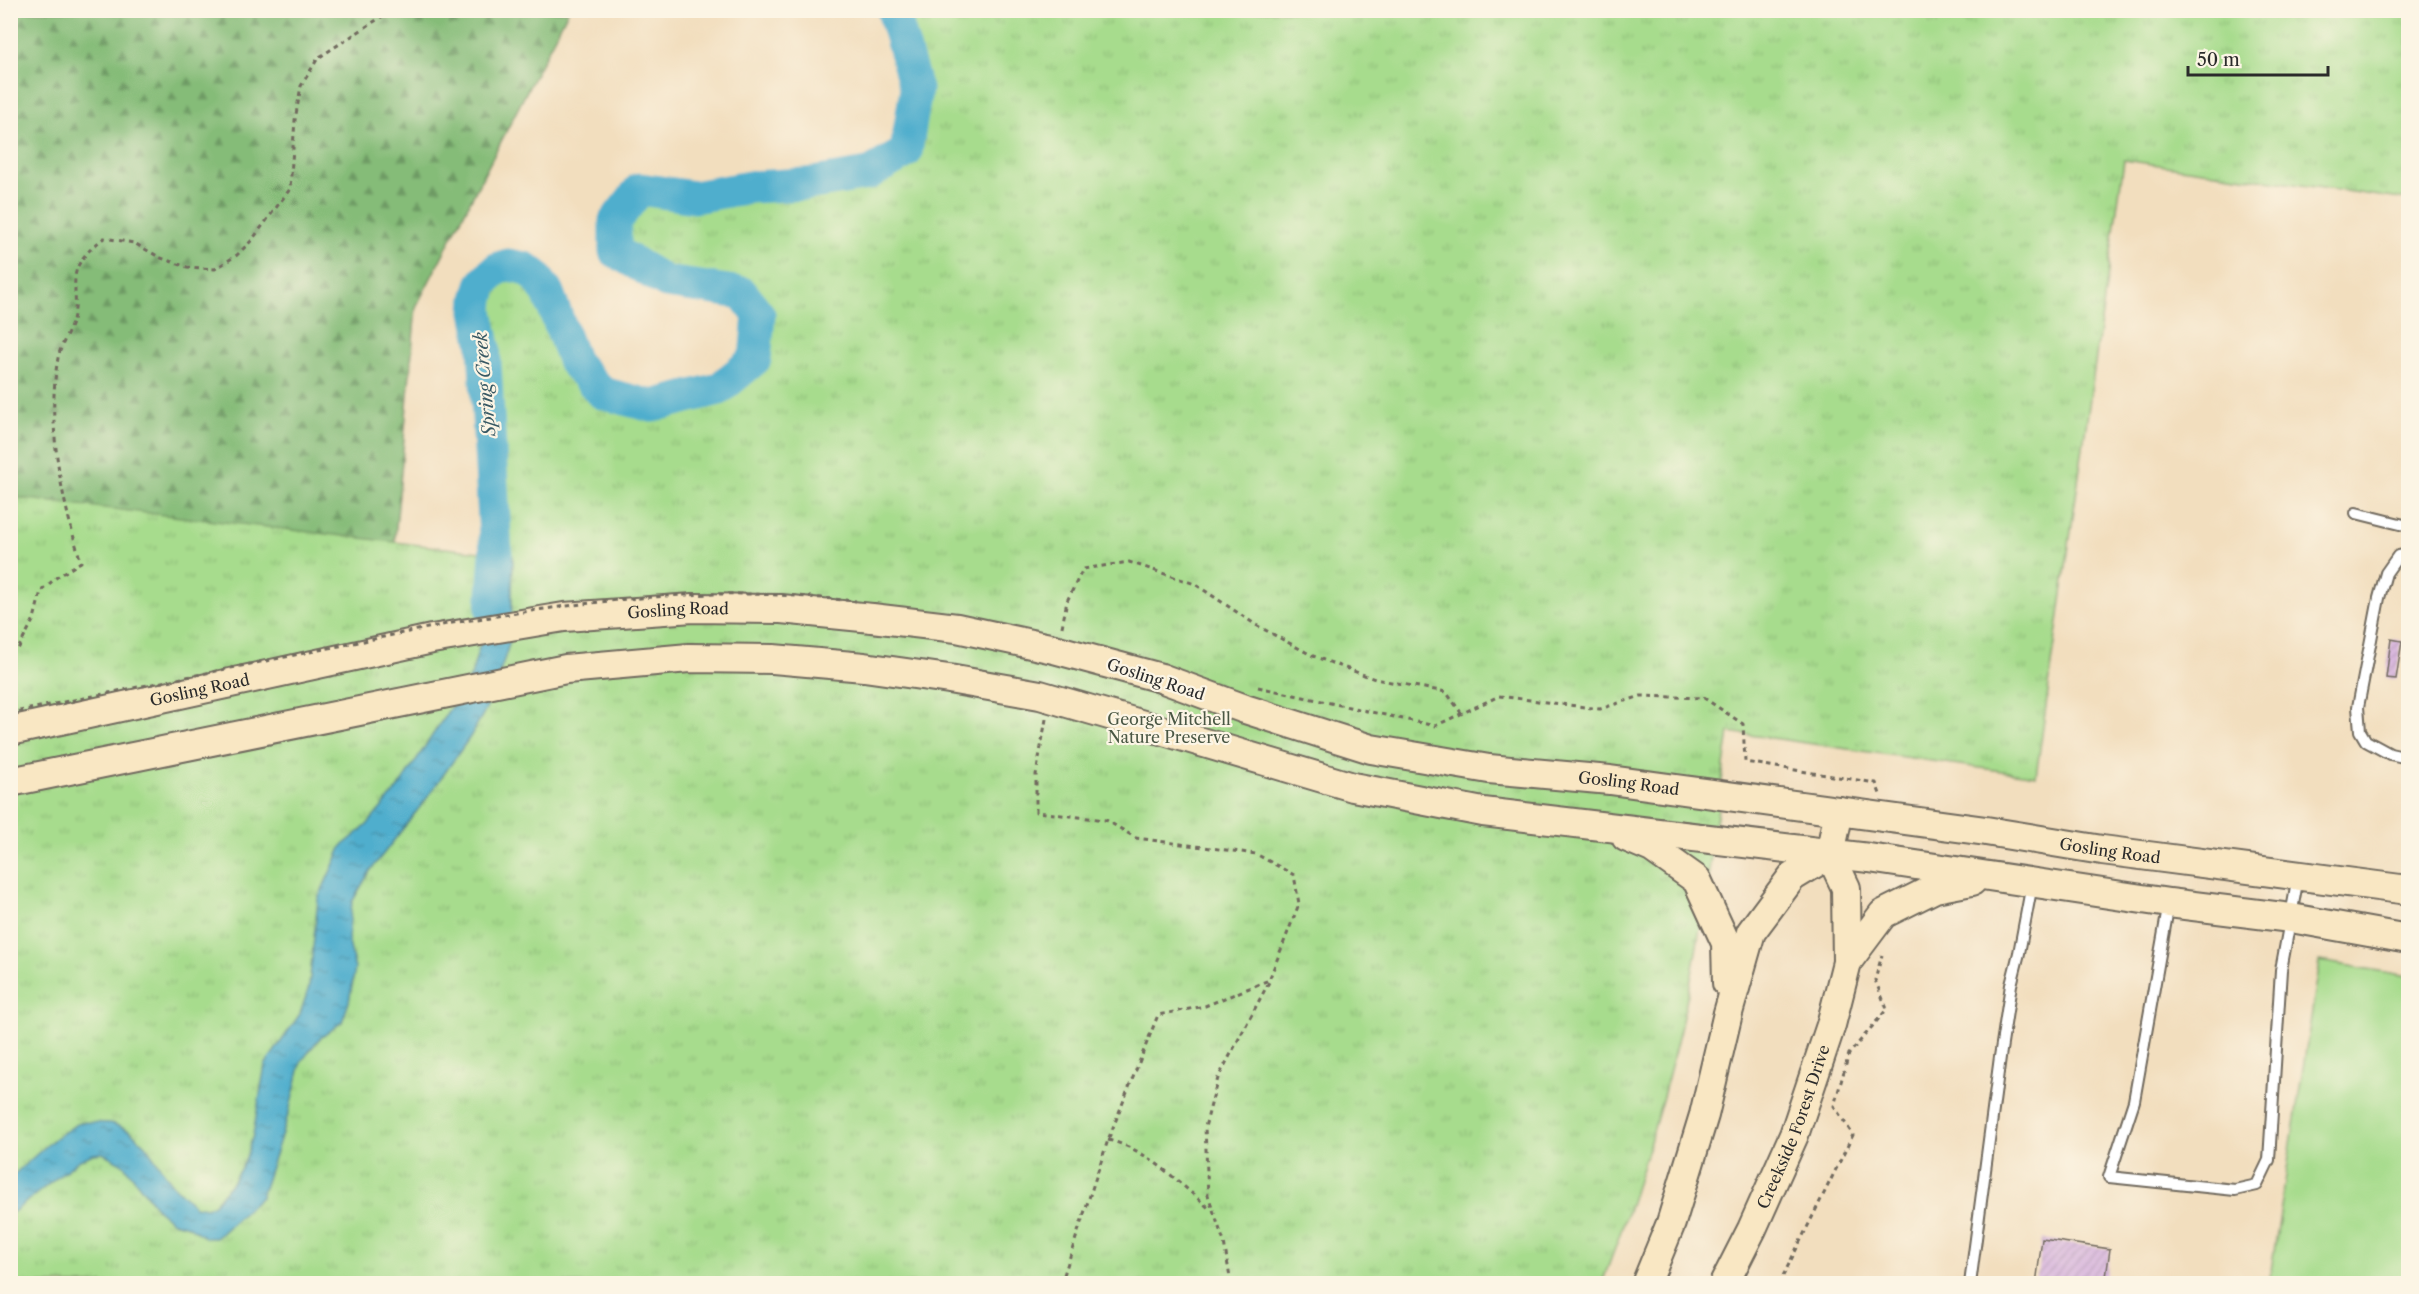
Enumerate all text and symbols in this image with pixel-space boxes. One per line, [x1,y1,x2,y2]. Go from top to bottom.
scale bar [2188,39,2328,77]
text: 50 m [2197,49,2240,71]
water label: Spring Creek [469,330,501,438]
street label: Gosling Road [627,598,729,623]
street label: Gosling Road [1105,654,1208,704]
street label: Gosling Road [148,669,252,710]
park label: George Mitchell Nature Preserve [1107,709,1231,747]
street label: Gosling Road [1577,767,1681,799]
street label: Gosling Road [2058,833,2162,868]
street label: Creekside Forest Drive [1752,1042,1834,1212]

